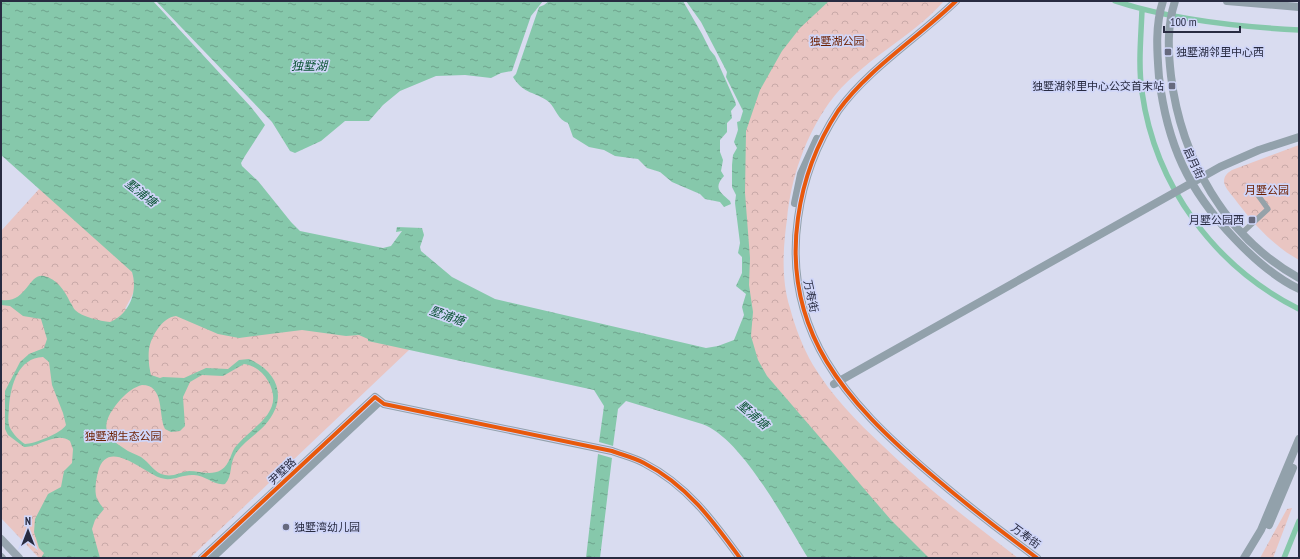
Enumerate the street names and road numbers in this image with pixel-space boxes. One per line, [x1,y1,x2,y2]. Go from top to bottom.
street label: 启月街 [1181,145,1207,181]
street label: 万寿街 [801,278,821,314]
street label: 尹墅路 [265,455,299,487]
street label: 万寿街 [1009,521,1043,551]

